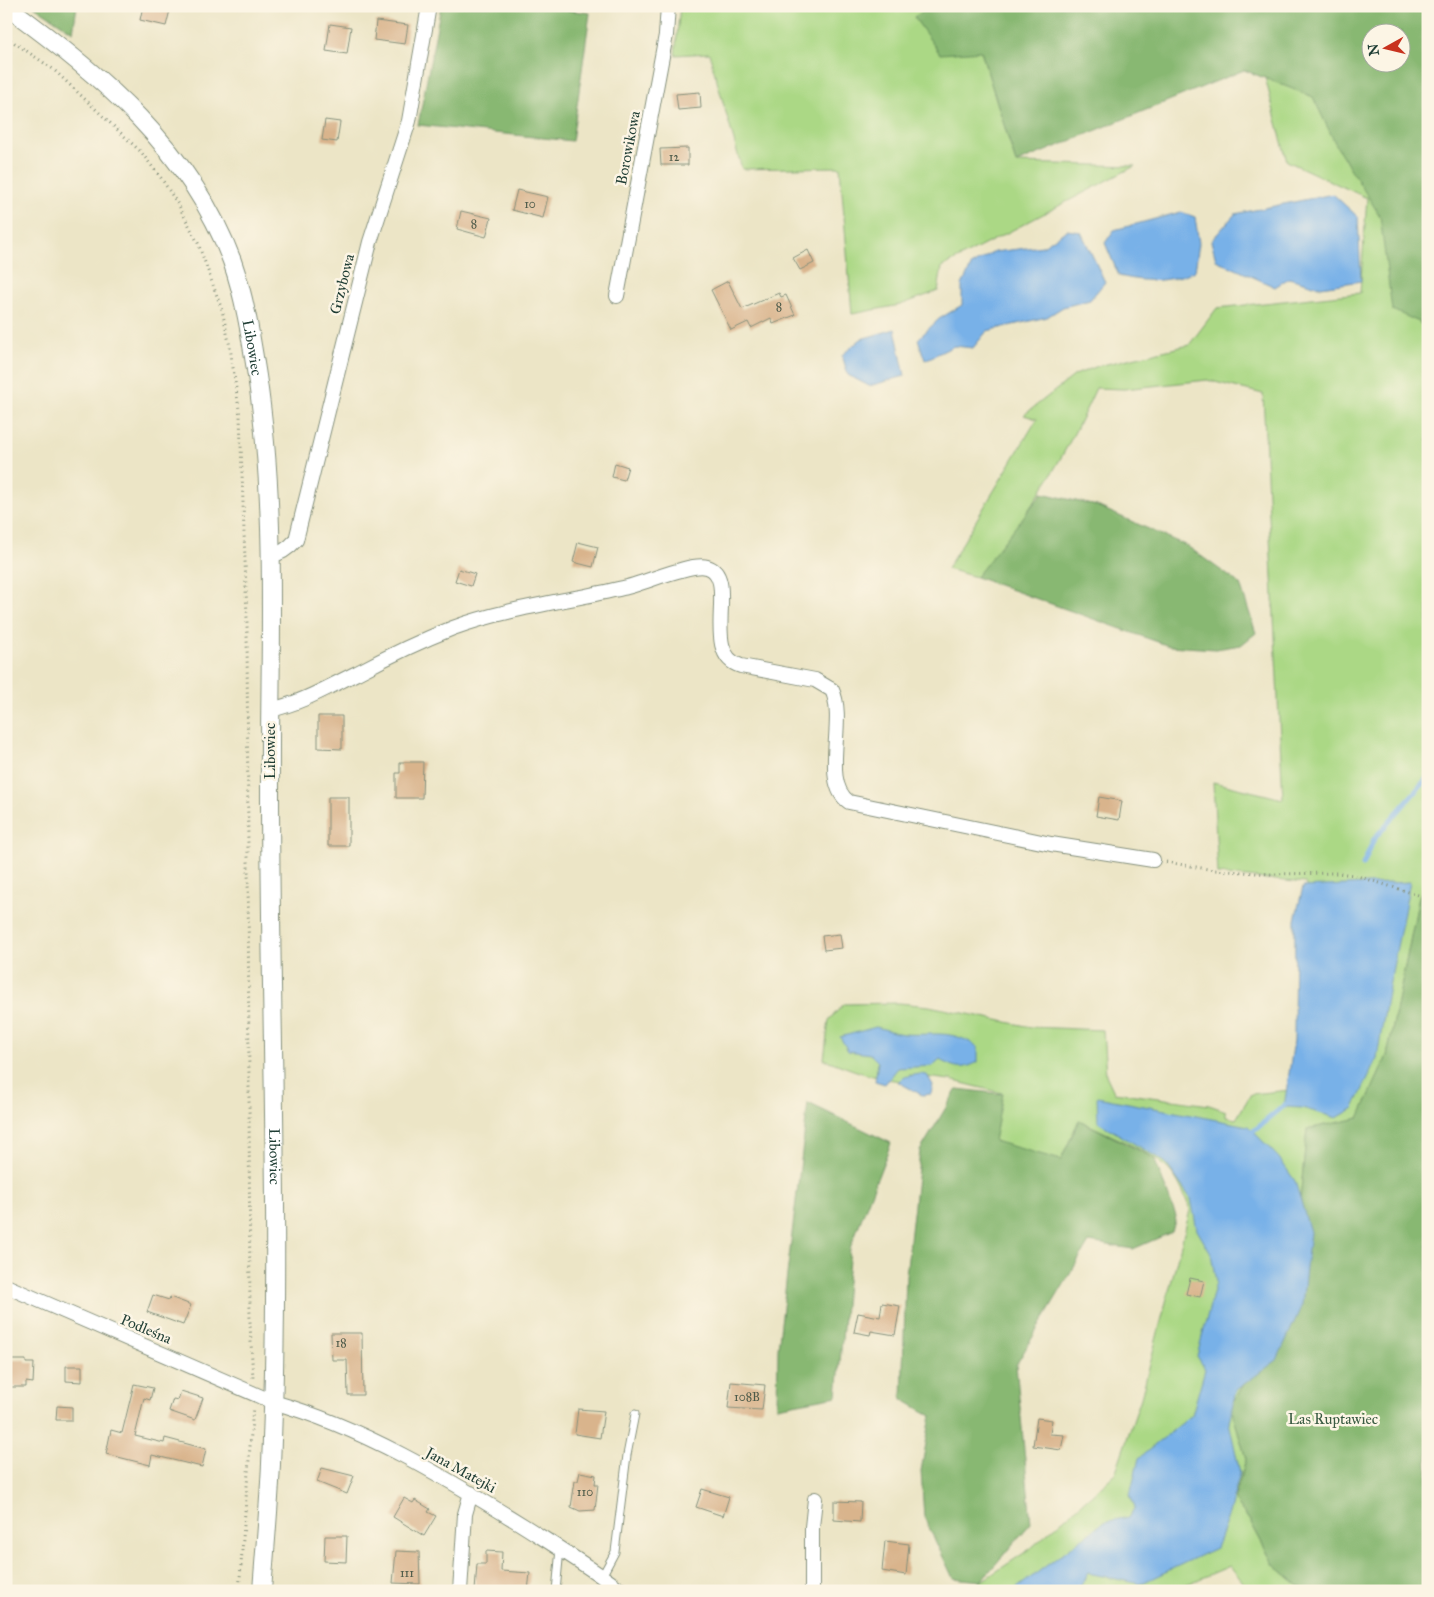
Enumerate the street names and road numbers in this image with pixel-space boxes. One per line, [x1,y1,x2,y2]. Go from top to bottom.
street label: Borowikowa [612,109,644,187]
street label: Grzybowa [326,251,358,316]
street label: Libowiec [239,318,266,377]
street label: Libowiec [261,723,279,779]
street label: Libowiec [265,1128,284,1185]
street label: Podleśna [118,1310,175,1348]
street label: Jana Matejki [420,1442,499,1498]

